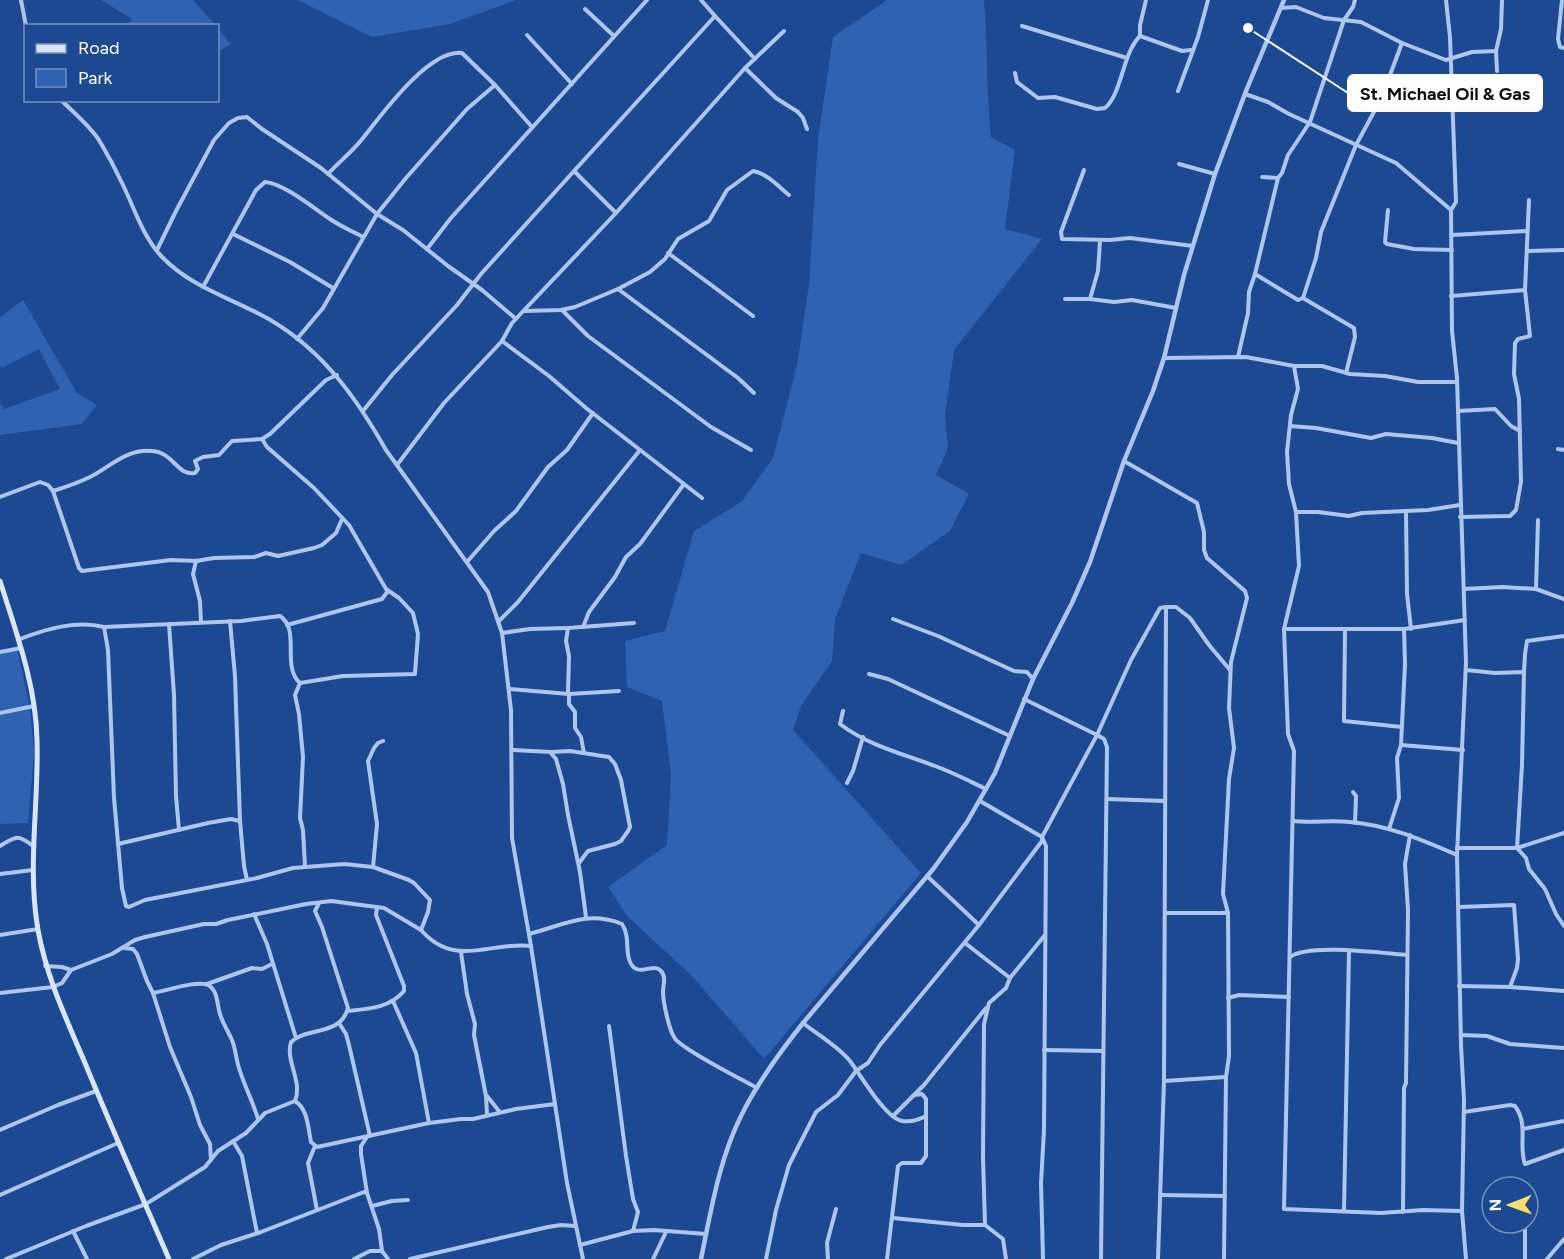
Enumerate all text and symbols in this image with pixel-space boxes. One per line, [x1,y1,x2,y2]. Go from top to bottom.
legend [24,24,219,102]
text: Road [78,37,119,59]
text: Park [78,67,113,89]
callout: St. Michael Oil & Gas [1348,75,1542,111]
text: St. Michael Oil & Gas [1360,83,1531,105]
north arrow [1480,1175,1540,1235]
text: N [1486,1199,1505,1212]

